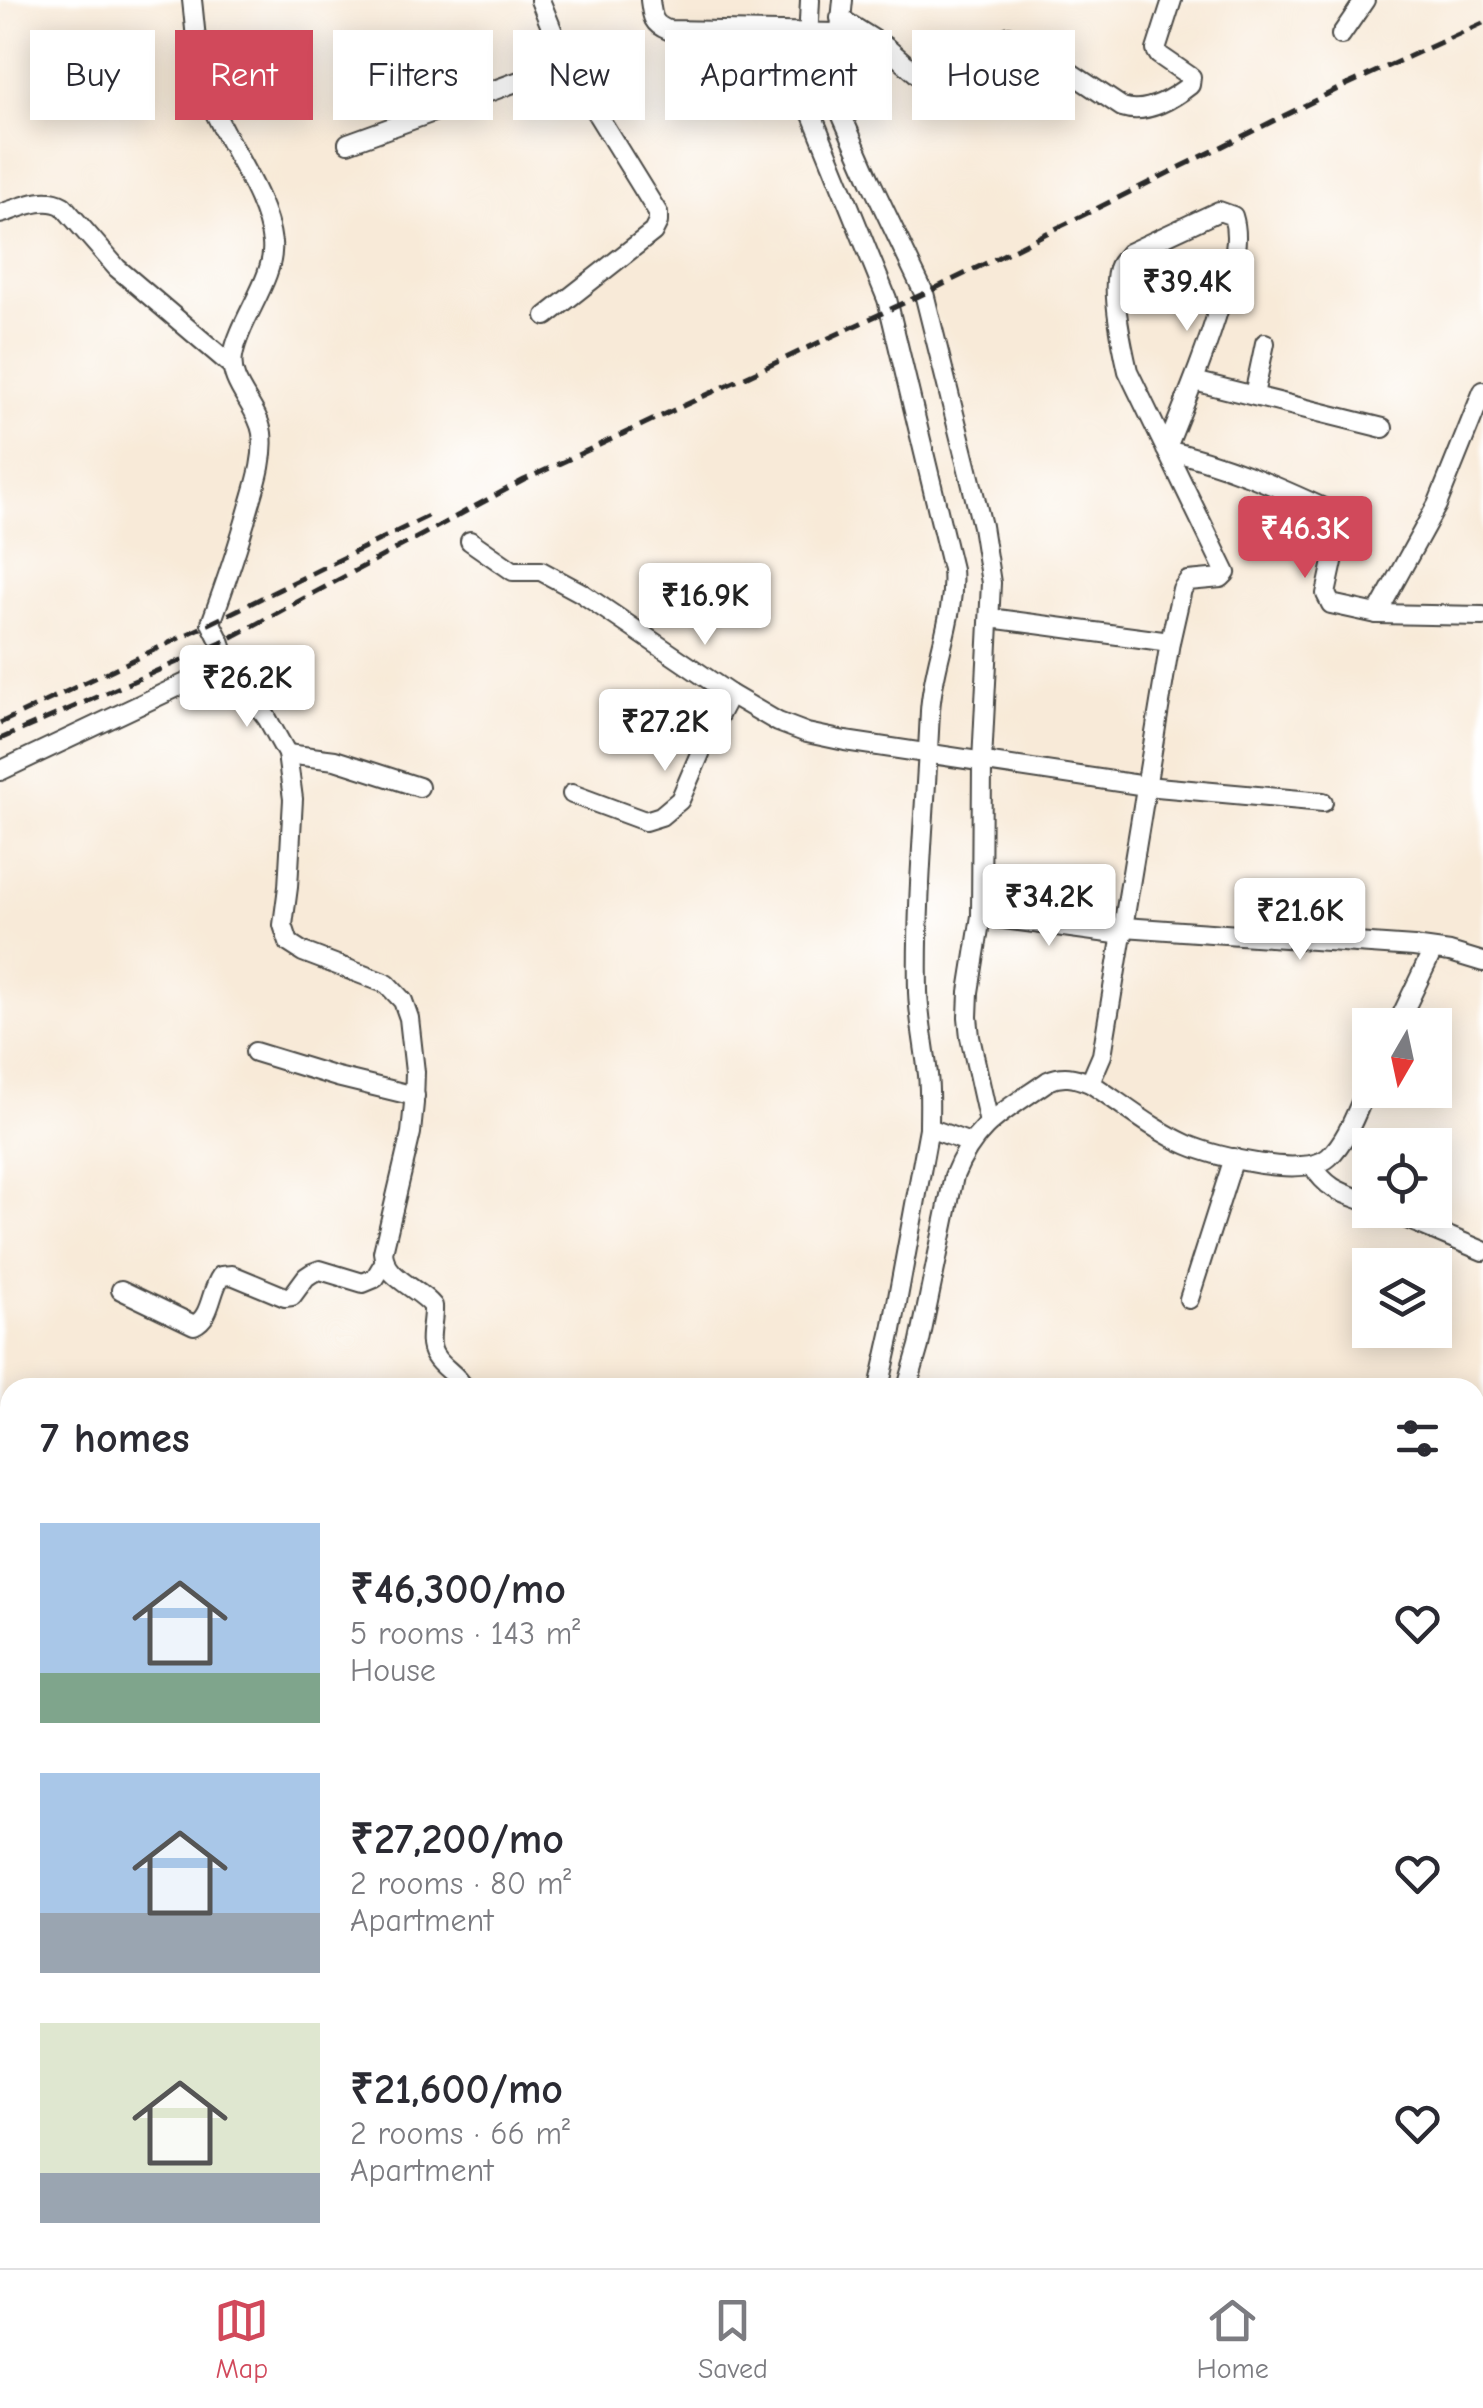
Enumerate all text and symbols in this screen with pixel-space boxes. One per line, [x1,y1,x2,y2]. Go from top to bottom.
chip: Buy [30,30,155,120]
chip: Rent [175,30,313,120]
chip: Filters [333,30,493,120]
chip: New [513,30,645,120]
chip: Apartment [665,30,892,120]
chip: House [912,30,1075,120]
pin: ₹39.4K [1106,249,1268,334]
text: ₹39.4K [1142,263,1232,300]
pin: ₹46.3K [1224,496,1386,581]
text: ₹46.3K [1260,510,1350,547]
pin: ₹16.9K [624,563,786,648]
text: ₹16.9K [661,577,749,614]
pin: ₹26.2K [166,645,328,730]
text: ₹26.2K [202,659,292,696]
pin: ₹27.2K [584,689,746,774]
text: ₹27.2K [621,703,709,740]
pin: ₹34.2K [968,864,1130,949]
text: ₹34.2K [1005,878,1093,915]
pin: ₹21.6K [1219,878,1381,963]
text: ₹21.6K [1256,892,1344,929]
north arrow [1352,1008,1452,1108]
map controls [1352,1008,1452,1348]
button: locate [1352,1128,1452,1228]
button: layers [1352,1248,1452,1348]
icon: filters [1390,1411,1445,1466]
text: 7 homes [40,1414,190,1463]
icon: home [120,1563,240,1683]
text: ₹46,300/mo [350,1565,566,1614]
icon: heart [1390,1596,1445,1651]
text: 5 rooms · 143 m² [350,1615,580,1652]
text: House [350,1652,436,1689]
icon: home [120,1813,240,1933]
text: ₹27,200/mo [350,1815,564,1864]
icon: heart [1390,1846,1445,1901]
text: 2 rooms · 80 m² [350,1865,571,1902]
text: Apartment [350,1902,493,1939]
icon: home [120,2063,240,2183]
text: ₹21,600/mo [350,2065,563,2114]
icon: heart [1390,2096,1445,2151]
text: 2 rooms · 66 m² [350,2115,570,2152]
text: Apartment [350,2152,493,2189]
tab: Map [214,2293,269,2385]
tab: Saved [698,2293,768,2385]
tab: Home [1196,2293,1269,2385]

